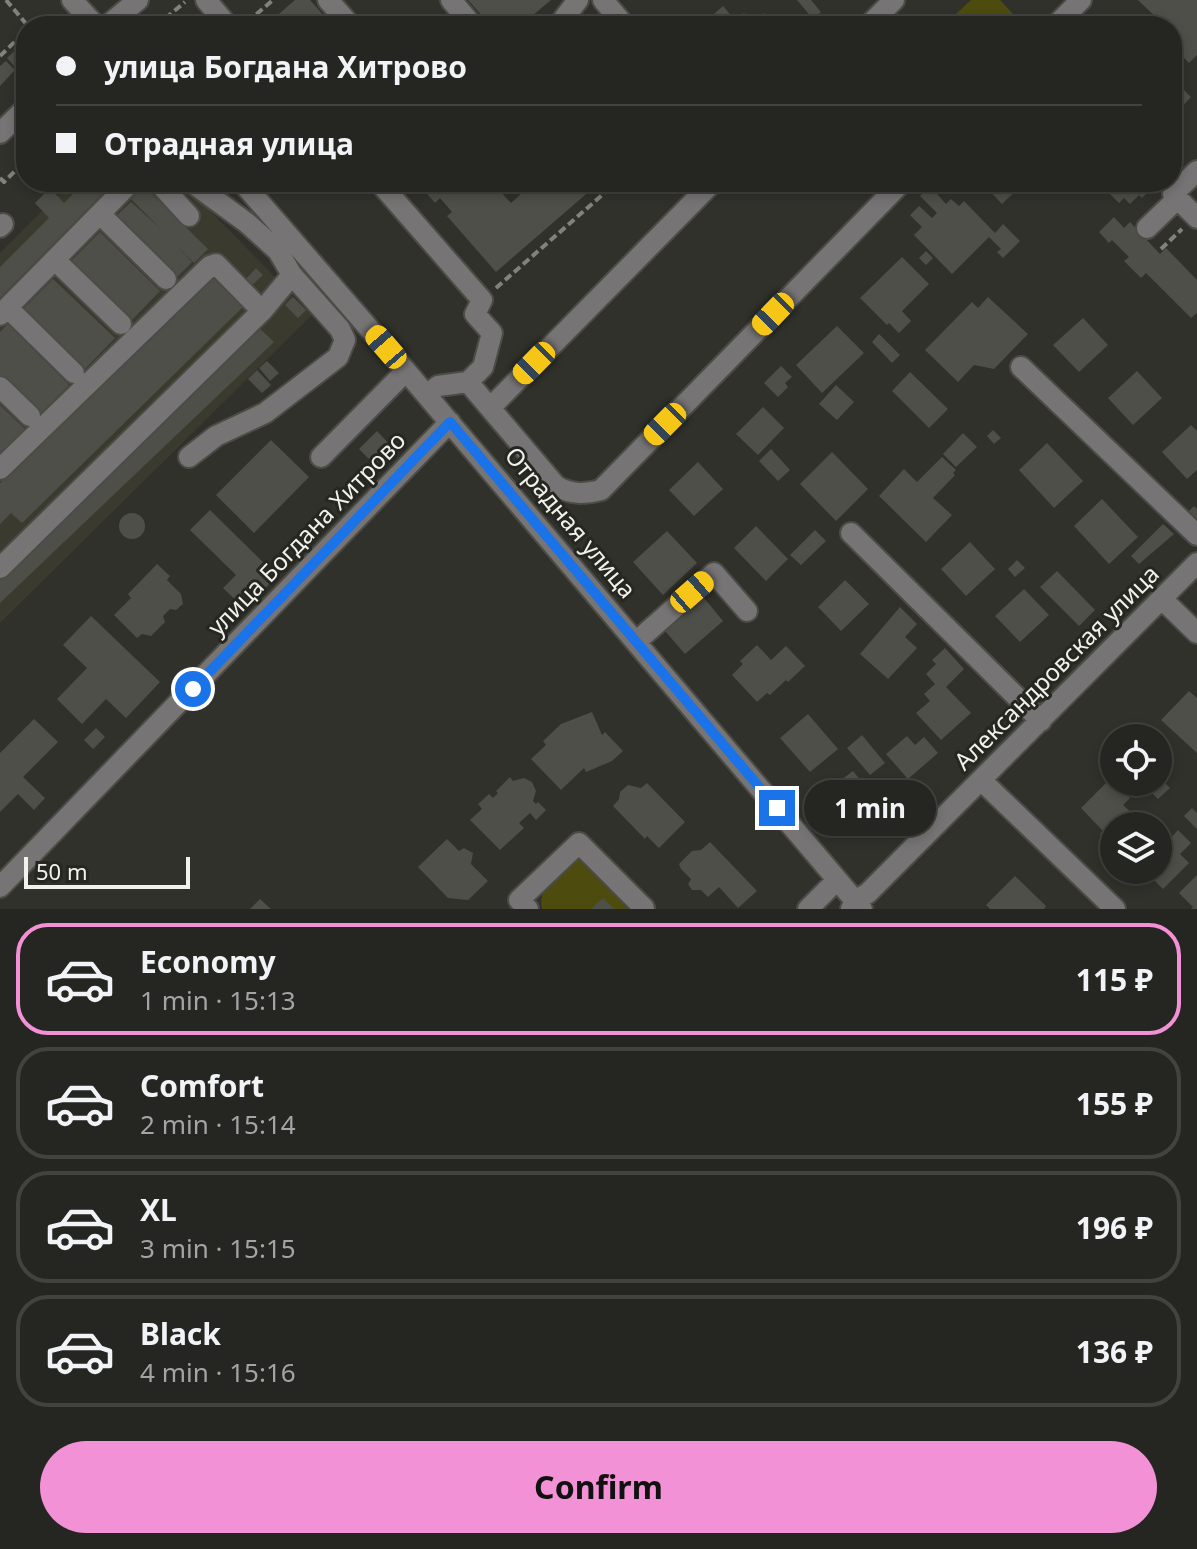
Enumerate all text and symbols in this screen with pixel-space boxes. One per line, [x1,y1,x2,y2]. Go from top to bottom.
text: улица Богдана Хитрово [104,46,467,87]
text: Отрадная улица [104,123,354,164]
car [748,288,798,340]
car [361,321,411,373]
car [509,338,559,388]
car [640,399,690,449]
street label: улица Богдана Хитрово [200,424,412,642]
street label: Отрадная улица [498,439,644,605]
street label: Александровская улица [946,557,1166,777]
car [666,567,718,617]
route start [175,671,211,707]
map controls [1100,724,1172,884]
button: locate [1100,724,1172,796]
callout: 1 min [805,780,937,836]
route end [759,790,795,826]
text: 1 min [834,790,906,826]
button: layers [1100,812,1172,884]
scale bar [24,853,190,889]
text: 50 m [36,856,87,886]
text: Economy [140,941,276,982]
icon: car [44,943,116,1015]
text: 115 ₽ [1076,959,1153,1000]
text: 1 min · 15:13 [140,982,296,1018]
text: Comfort [140,1065,264,1106]
icon: car [44,1067,116,1139]
text: 155 ₽ [1076,1083,1153,1124]
text: 2 min · 15:14 [140,1106,296,1142]
text: XL [140,1189,177,1230]
icon: car [44,1191,116,1263]
text: 196 ₽ [1076,1207,1153,1248]
text: 3 min · 15:15 [140,1230,296,1266]
text: Black [140,1313,221,1354]
icon: car [44,1315,116,1387]
text: 136 ₽ [1076,1331,1153,1372]
text: 4 min · 15:16 [140,1354,296,1390]
button: Confirm [40,1441,1157,1533]

